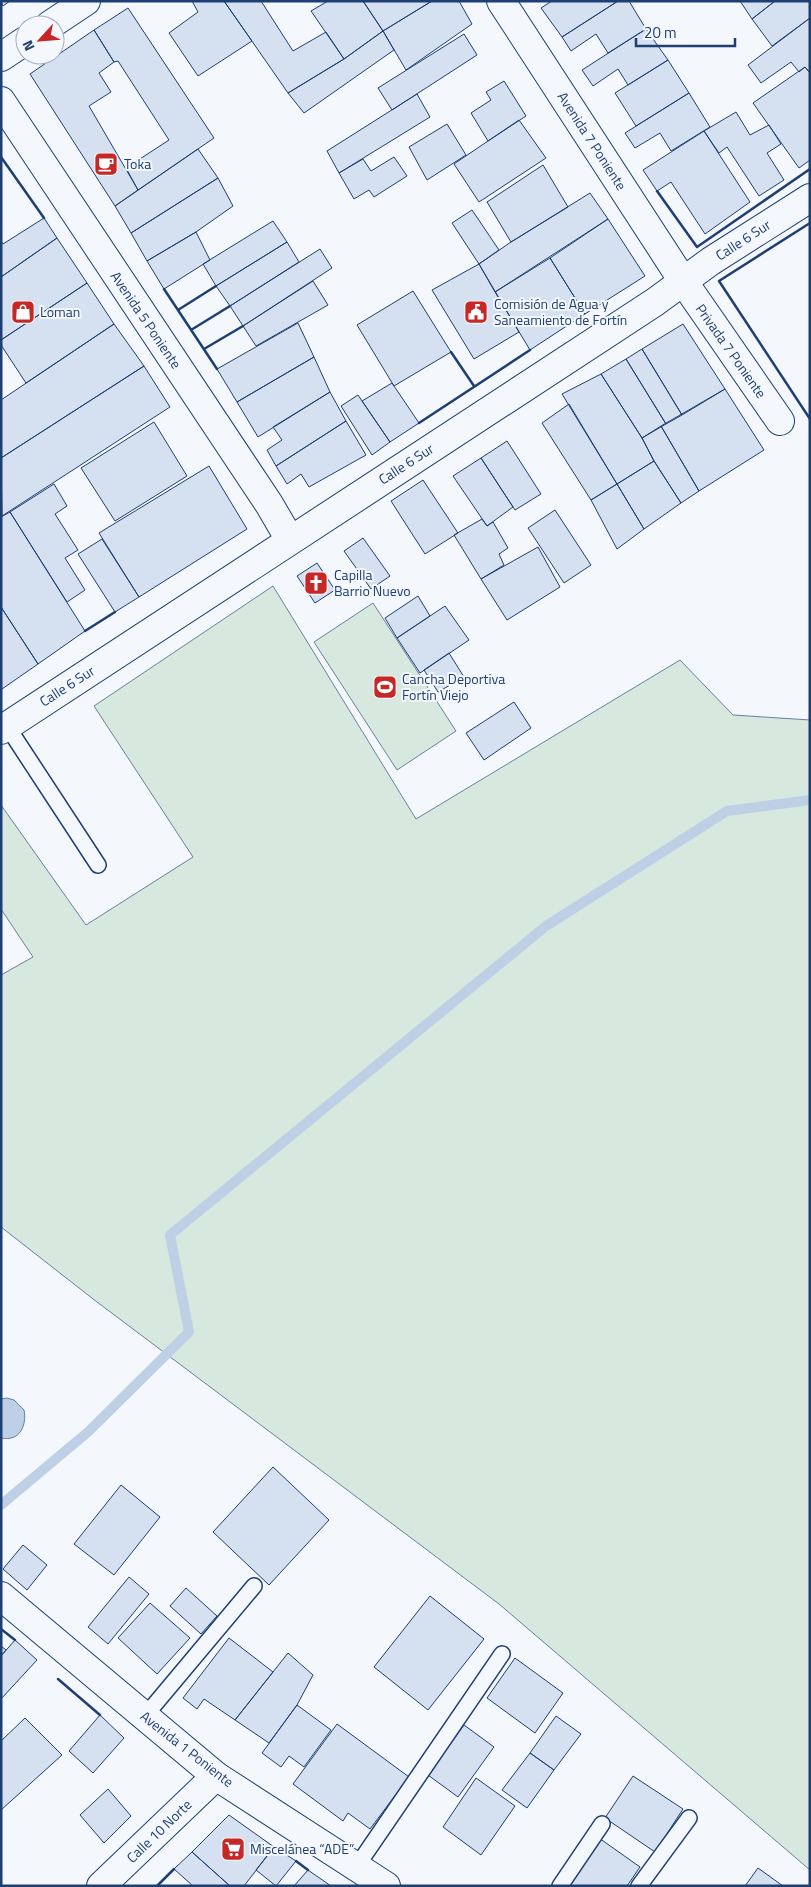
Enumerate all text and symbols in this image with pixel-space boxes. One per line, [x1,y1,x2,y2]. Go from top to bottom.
north arrow [15,15,65,65]
scale bar [636,15,735,47]
text: 20 m [644,21,677,44]
text: N [16,37,39,55]
street label: Avenida 7 Poniente [553,87,632,194]
cafe icon: Toka [93,151,119,177]
place label: Toka [124,153,151,174]
street label: Calle 6 Sur [711,214,775,265]
street label: Avenida 5 Poniente [106,267,187,373]
place label: Comisión de Agua y Saneamiento de Fortín [494,293,627,330]
shop icon: Loman [10,299,36,325]
public building icon: Comisión de Agua y Saneamiento de Fortín [463,299,489,325]
street label: Privada 7 Poniente [691,299,772,402]
place label: Loman [40,301,80,322]
street label: Calle 6 Sur [374,438,438,489]
place label: Capilla Barrio Nuevo [334,564,411,601]
church icon: Capilla Barrio Nuevo [303,570,329,596]
street label: Calle 6 Sur [35,660,99,711]
place label: Cancha Deportiva Fortín Viejo [402,668,505,705]
sports icon: Cancha Deportiva Fortín Viejo [372,674,398,700]
street label: Avenida 1 Poniente [136,1705,239,1792]
street label: Calle 10 Norte [121,1794,196,1867]
supermarket icon: Miscelánea “ADE” [220,1836,246,1862]
place label: Miscelánea “ADE” [250,1838,354,1859]

